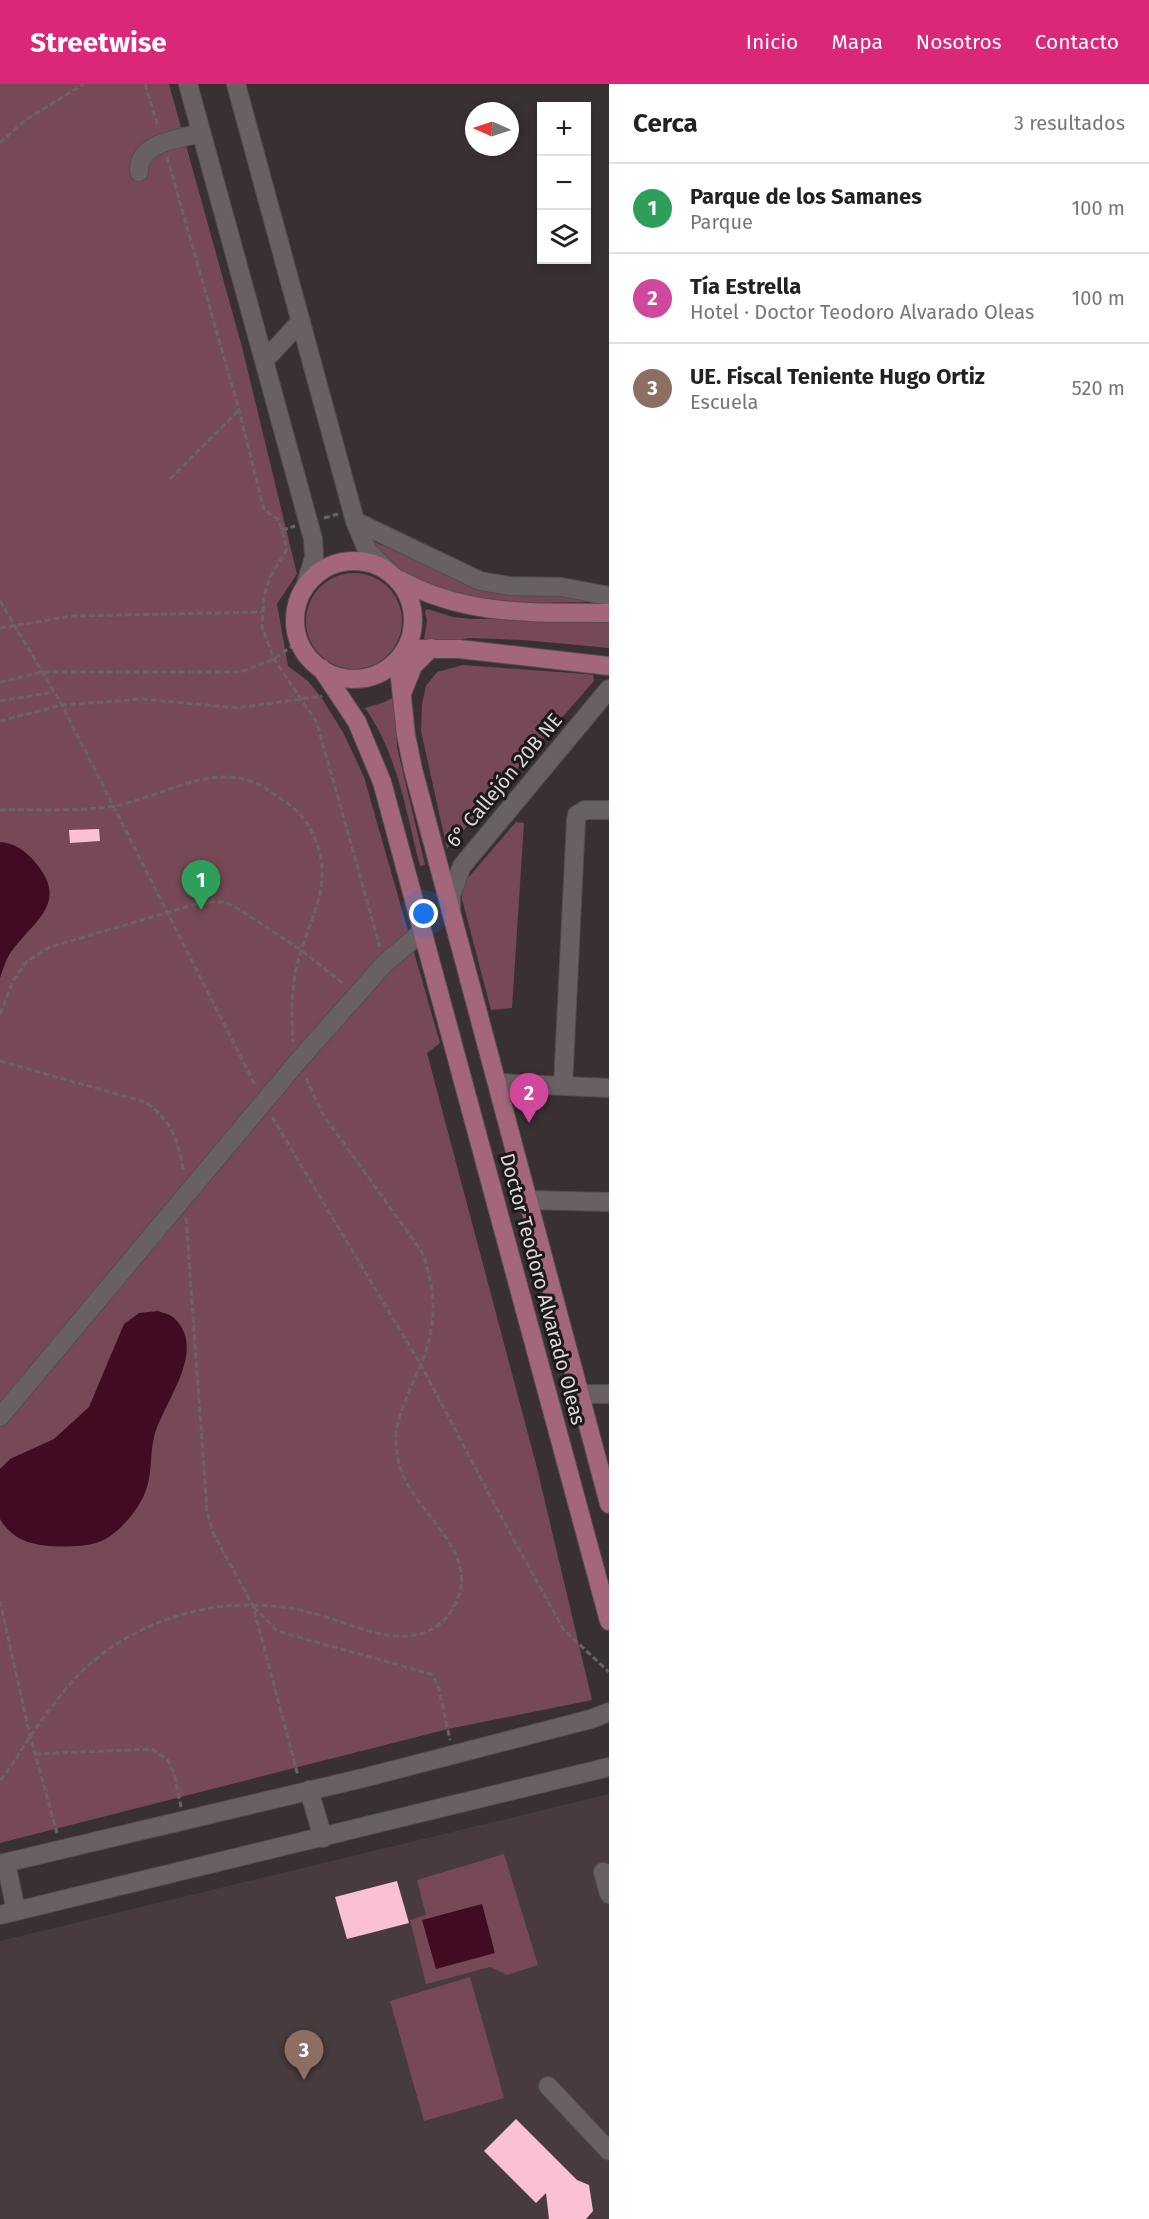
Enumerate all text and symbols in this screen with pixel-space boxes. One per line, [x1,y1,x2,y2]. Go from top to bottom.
text: Streetwise [30,26,167,59]
text: Inicio [746,29,798,55]
text: Mapa [831,29,883,55]
text: Nosotros [916,29,1002,55]
text: Contacto [1035,29,1119,55]
north arrow [465,102,519,156]
map controls [537,102,591,264]
button: + [537,102,591,156]
text: Cerca [633,108,698,139]
text: 3 resultados [1014,111,1125,135]
button: − [537,156,591,210]
text: Parque de los Samanes [690,183,922,210]
text: 1 [648,196,657,220]
text: 100 m [1072,196,1125,220]
button: layers [537,210,591,264]
text: Parque [690,210,753,234]
text: Tía Estrella [690,273,801,300]
text: 2 [647,286,658,310]
text: 100 m [1072,286,1125,310]
text: Hotel · Doctor Teodoro Alvarado Oleas [690,300,1034,324]
text: UE. Fiscal Teniente Hugo Ortiz [690,363,985,390]
text: 3 [647,376,658,400]
text: 520 m [1072,376,1125,400]
text: Escuela [690,390,758,414]
street label: 6° Callejón 20B NE [441,708,567,852]
pin: 1 [182,860,220,910]
your location [409,899,438,928]
pin: 2 [510,1074,548,1123]
street label: Doctor Teodoro Alvarado Oleas [495,1151,591,1427]
pin: 3 [284,2030,324,2080]

